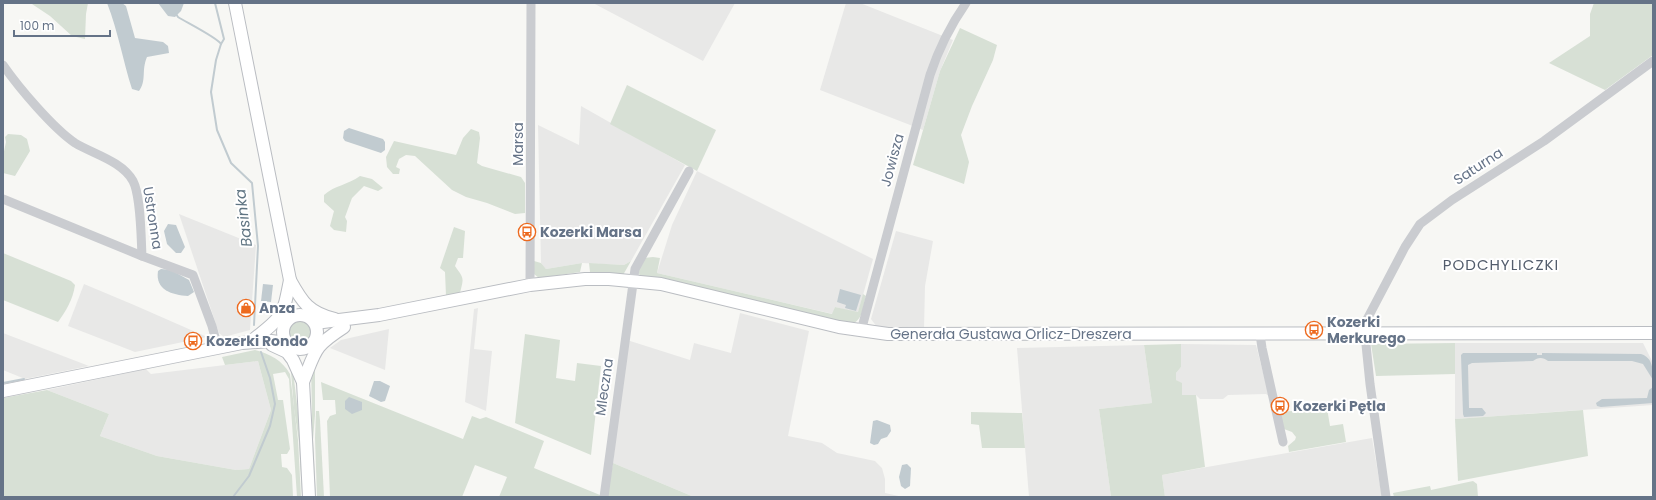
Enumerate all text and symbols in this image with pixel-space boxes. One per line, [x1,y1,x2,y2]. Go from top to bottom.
scale bar [14,12,110,38]
text: 100 m [20,17,54,34]
street label: Marsa [508,122,528,166]
street label: Jowisza [875,131,909,189]
street label: Saturna [1449,143,1507,189]
street label: Ustronna [138,185,168,251]
water label: Basinka [229,188,257,248]
bus stop icon: Kozerki Marsa [517,222,537,242]
place label: Kozerki Marsa [540,222,642,242]
district label: PODCHYLICZKI [1443,254,1559,275]
shop icon: Anza [236,298,256,318]
place label: Anza [259,298,295,318]
place label: Kozerki Merkurego [1327,312,1406,348]
bus stop icon: Kozerki Merkurego [1304,320,1324,340]
street label: Generała Gustawa Orlicz-Dreszera [890,324,1132,344]
bus stop icon: Kozerki Rondo [183,331,203,351]
place label: Kozerki Rondo [206,331,308,351]
street label: Mleczna [590,357,618,417]
bus stop icon: Kozerki Pętla [1270,396,1290,416]
place label: Kozerki Pętla [1293,396,1386,416]

